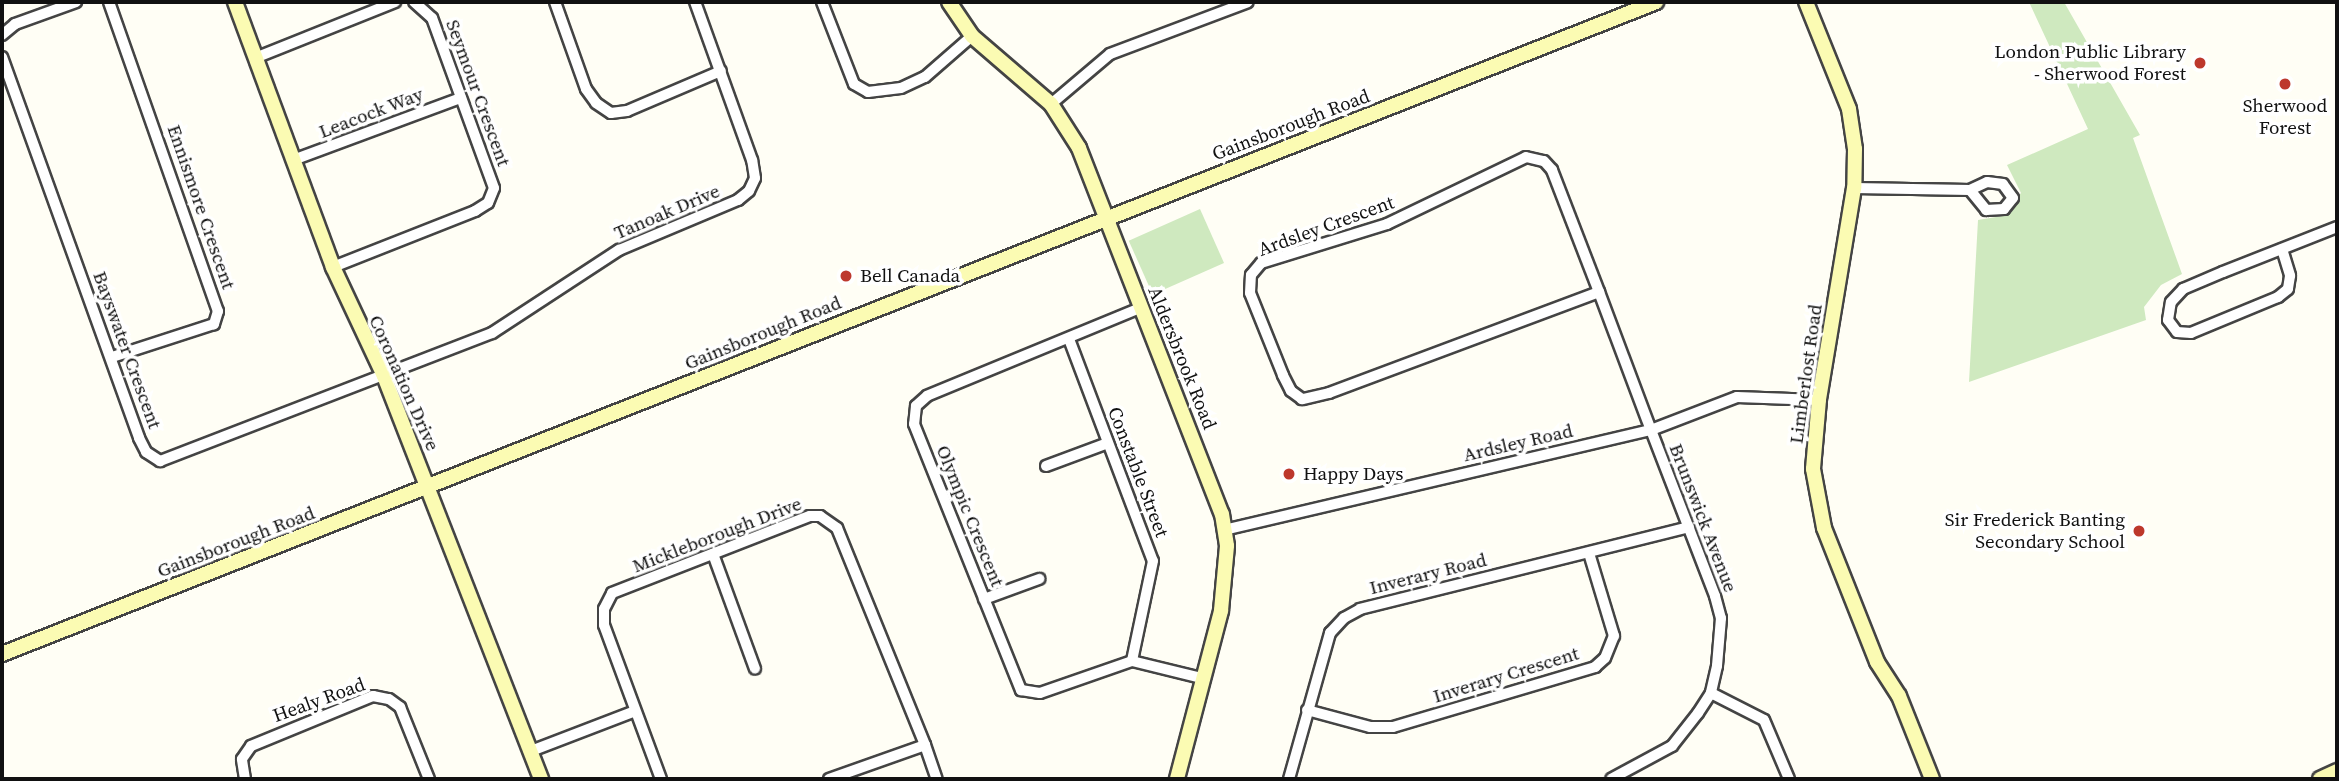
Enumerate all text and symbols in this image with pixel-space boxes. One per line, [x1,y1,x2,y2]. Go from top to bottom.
street label: Seymour Crescent [441,17,515,169]
place label: London Public Library - Sherwood Forest [1994,41,2186,85]
marker: London Public Library - Sherwood Forest [2192,55,2208,71]
marker: Sherwood Forest [2277,76,2293,92]
street label: Leacock Way [315,83,427,143]
street label: Gainsborough Road [1209,84,1373,166]
place label: Sherwood Forest [2243,95,2327,139]
street label: Ennismore Crescent [162,122,240,292]
street label: Tanoak Drive [611,180,723,244]
street label: Ardsley Crescent [1255,191,1397,261]
place label: Bell Canada [860,265,960,287]
street label: Bayswater Crescent [88,268,166,432]
marker: Bell Canada [838,268,854,284]
street label: Aldersbrook Road [1143,283,1221,433]
street label: Gainsborough Road [681,291,845,375]
street label: Limberlost Road [1785,303,1827,445]
street label: Coronation Drive [364,312,444,454]
street label: Constable Street [1103,404,1173,540]
street label: Ardsley Road [1461,419,1575,467]
street label: Brunswick Avenue [1664,441,1742,595]
street label: Olympic Crescent [931,442,1009,590]
place label: Happy Days [1303,463,1404,485]
marker: Happy Days [1281,466,1297,482]
street label: Mickleborough Drive [629,492,805,578]
street label: Gainsborough Road [154,501,318,583]
place label: Sir Frederick Banting Secondary School [1945,509,2125,553]
marker: Sir Frederick Banting Secondary School [2131,523,2147,539]
street label: Inverary Road [1367,548,1489,600]
street label: Inverary Crescent [1430,642,1582,708]
street label: Healy Road [270,673,368,727]

